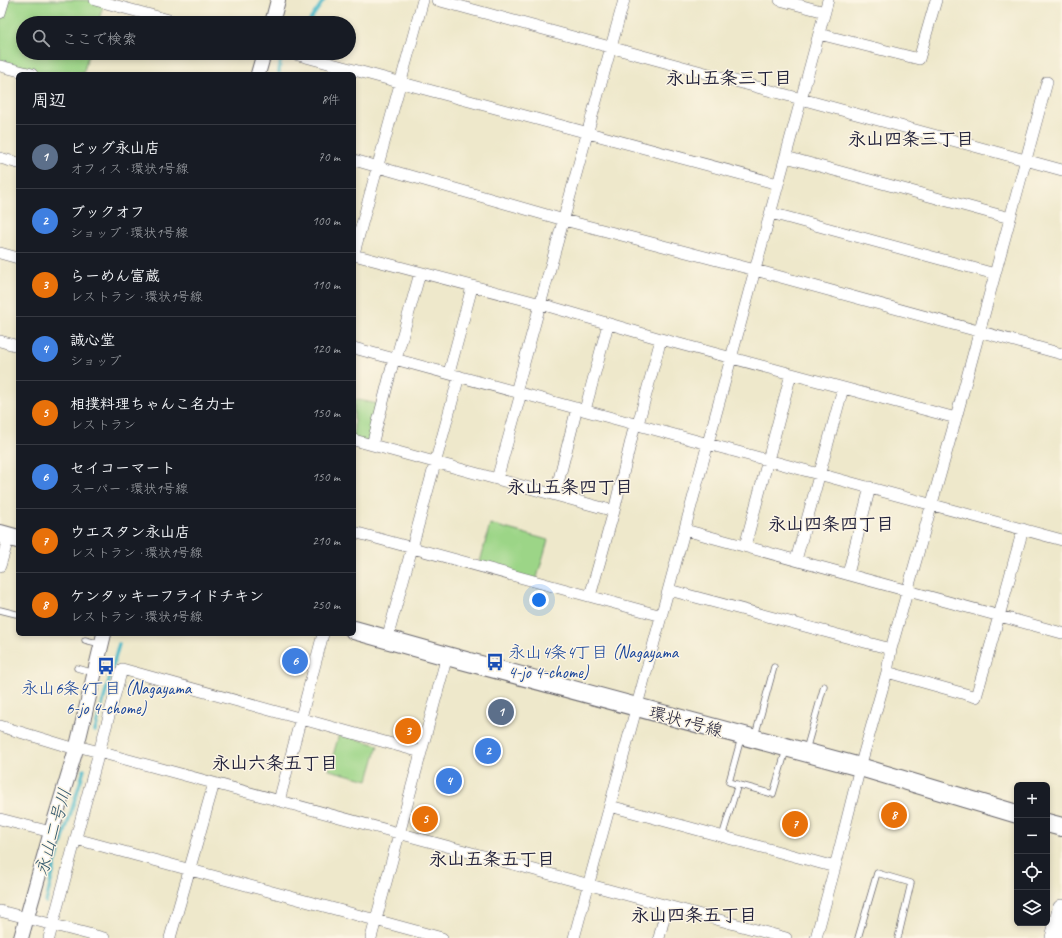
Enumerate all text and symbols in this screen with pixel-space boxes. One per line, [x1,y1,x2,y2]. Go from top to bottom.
search box [16,16,356,60]
icon: search [30,27,52,49]
text: ここで検索 [62,30,137,49]
district label: 永山五条三丁目 [666,67,792,89]
text: 周辺 [32,90,66,111]
text: 8件 [321,92,340,108]
district label: 永山四条三丁目 [848,128,974,150]
text: ビッグ永山店 [70,139,160,158]
text: 1 [42,149,48,165]
text: 70 m [318,149,340,165]
text: オフィス · 環状1号線 [70,161,189,177]
text: ブックオフ [70,203,145,222]
text: 2 [42,213,48,229]
text: 100 m [312,213,340,229]
text: ショップ · 環状1号線 [70,225,188,241]
text: らーめん富蔵 [70,267,160,286]
text: 3 [42,277,48,293]
text: 110 m [312,277,340,293]
text: レストラン · 環状1号線 [70,289,203,305]
text: 誠心堂 [70,331,115,350]
text: 4 [42,341,48,357]
text: 120 m [312,341,340,357]
text: ショップ [70,353,121,369]
text: 相撲料理ちゃんこ名力士 [70,395,235,414]
text: 5 [42,405,48,421]
text: 150 m [312,405,340,421]
text: レストラン [70,417,136,433]
text: セイコーマート [70,459,176,478]
text: 6 [42,469,48,485]
text: 150 m [312,469,340,485]
district label: 永山五条四丁目 [507,476,633,498]
text: スーパー · 環状1号線 [70,481,188,497]
district label: 永山四条四丁目 [768,513,894,535]
text: ウエスタン永山店 [70,523,190,542]
text: 7 [42,533,48,549]
text: 210 m [312,533,340,549]
text: レストラン · 環状1号線 [70,545,203,561]
text: ケンタッキーフライドチキン [70,587,264,606]
your location [529,590,549,610]
text: 8 [42,597,48,613]
text: 250 m [312,597,340,613]
text: レストラン · 環状1号線 [70,609,203,625]
place label: 永山4条4丁目 (Nagayama 4-jo 4-chome) [508,642,680,683]
pin: 6 [282,646,308,676]
bus stop icon: 永山4条4丁目 (Nagayama 4-jo 4-chome) [485,652,505,672]
bus stop icon: 永山6条4丁目 (Nagayama 6-jo 4-chome) [96,656,116,676]
place label: 永山6条4丁目 (Nagayama 6-jo 4-chome) [21,678,193,719]
pin: 1 [488,697,514,727]
street label: 環状1号線 [647,702,725,741]
pin: 3 [395,716,421,746]
pin: 2 [475,736,501,766]
district label: 永山六条五丁目 [212,752,338,774]
pin: 4 [436,766,462,796]
map controls [1014,782,1050,926]
button: + [1014,782,1050,818]
water label: 永山二号川 [30,786,76,878]
pin: 8 [881,800,907,830]
pin: 5 [412,804,438,834]
pin: 7 [782,809,808,839]
button: − [1014,818,1050,854]
district label: 永山五条五丁目 [429,848,555,870]
button: locate [1014,854,1050,890]
button: layers [1014,890,1050,926]
district label: 永山四条五丁目 [631,904,757,926]

